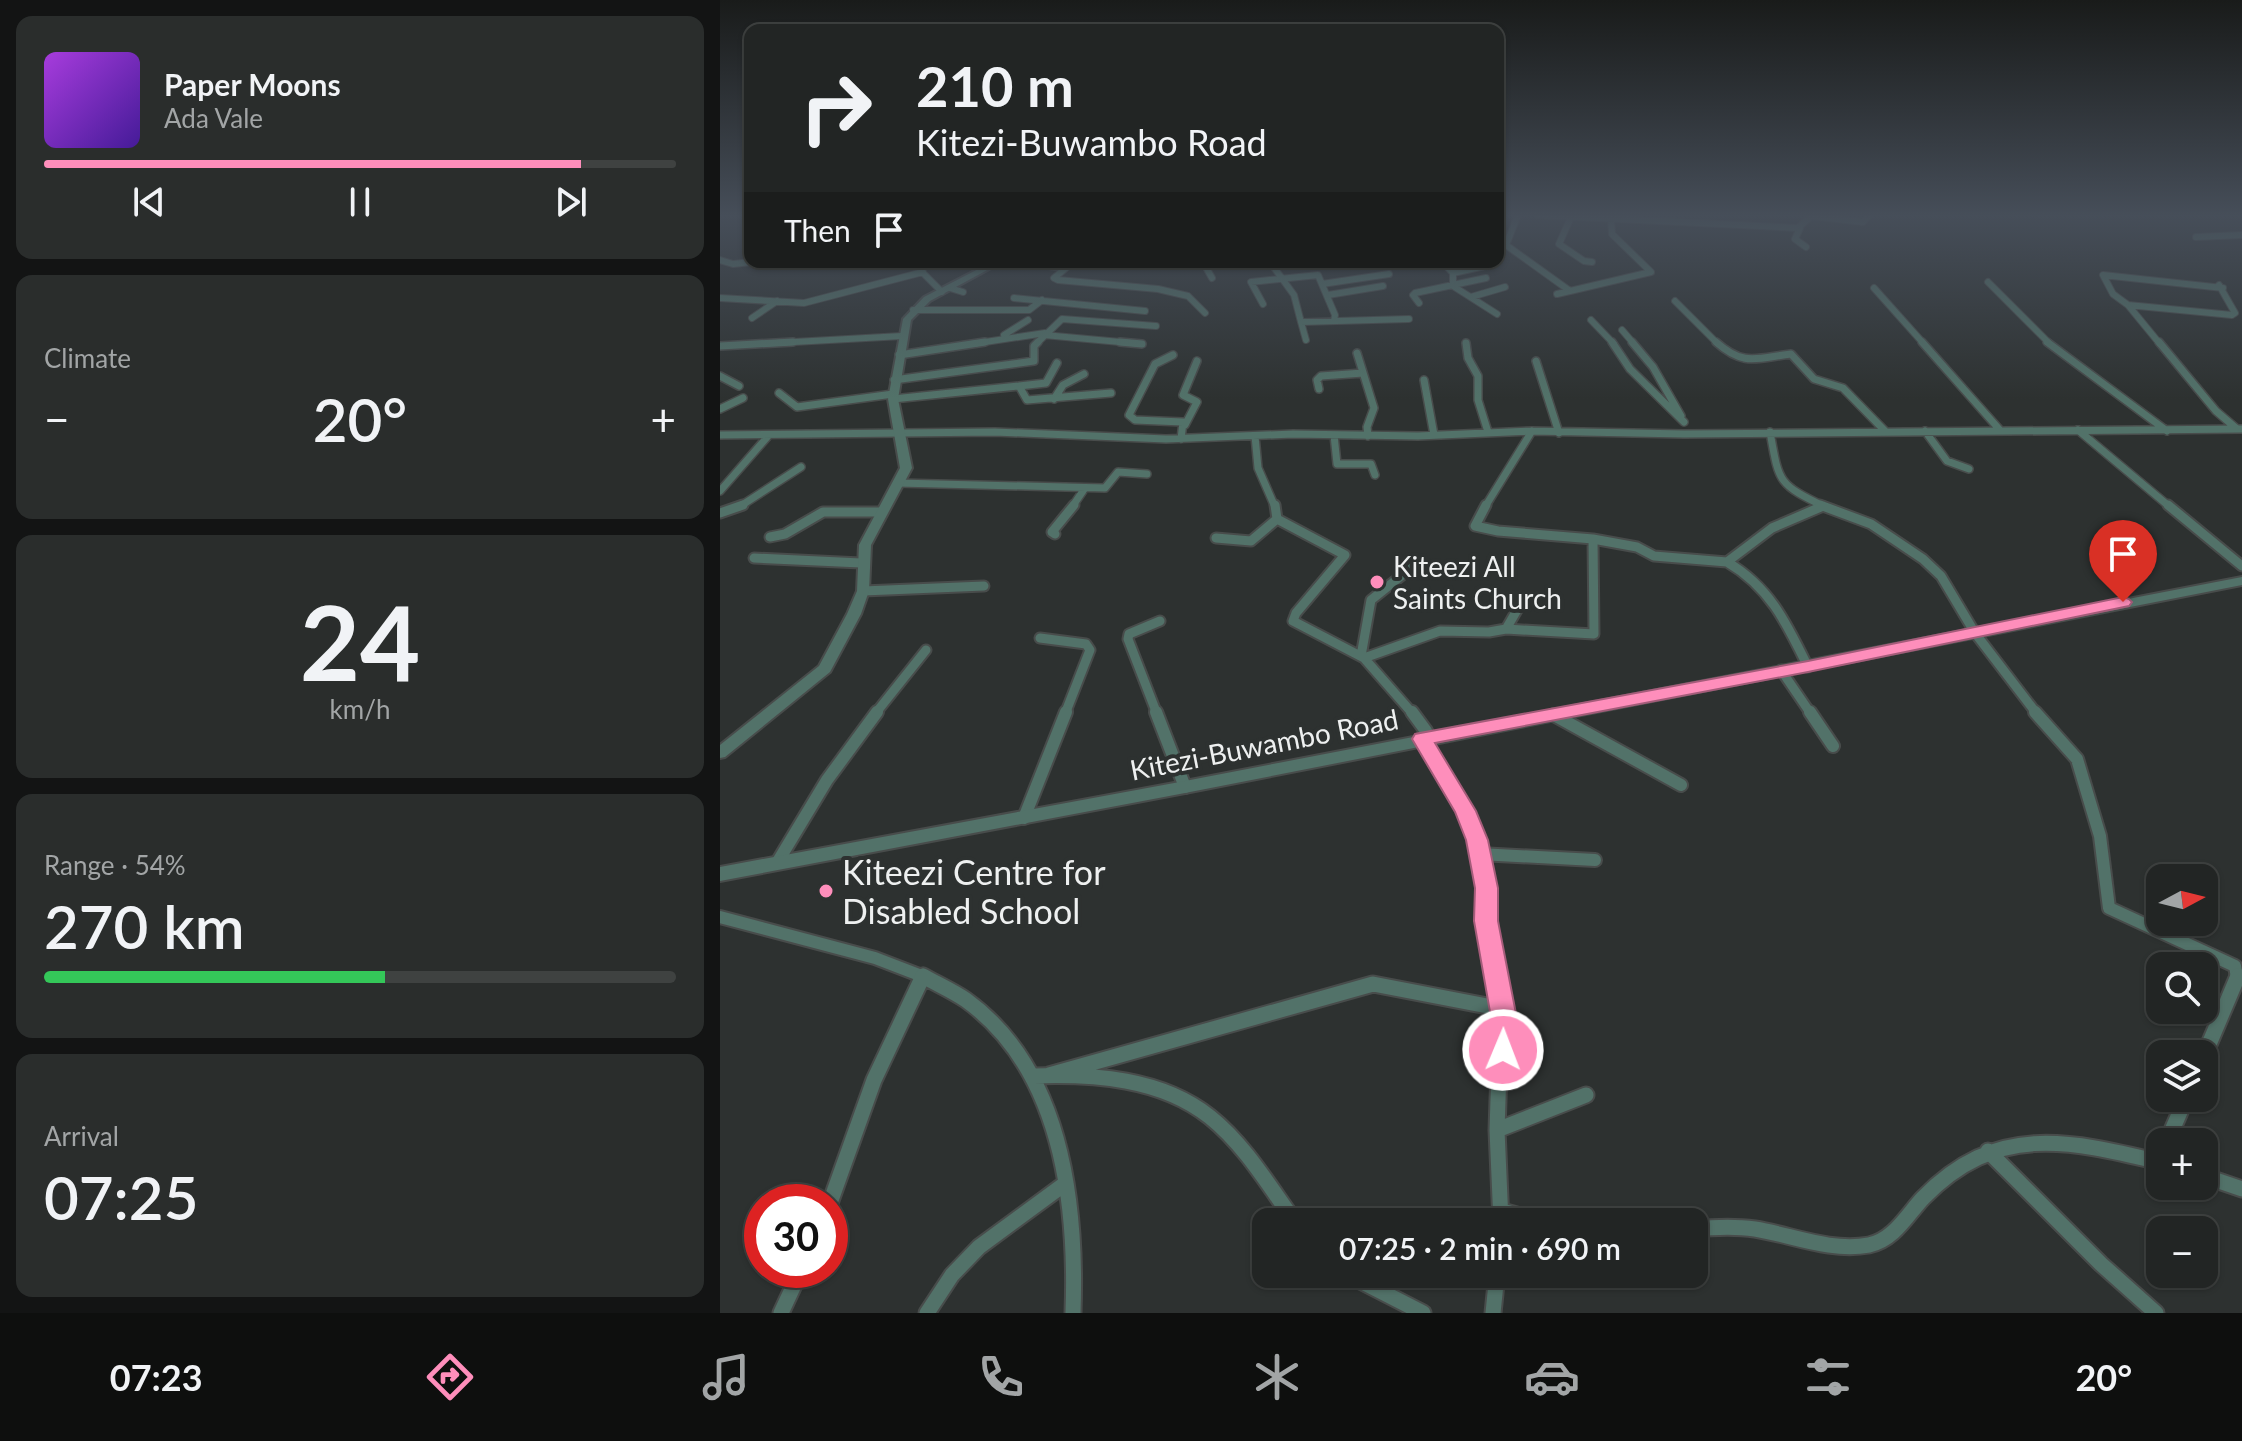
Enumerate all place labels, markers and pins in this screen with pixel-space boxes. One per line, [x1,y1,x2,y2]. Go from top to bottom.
pin [2089,520,2157,602]
place label: Kiteezi All Saints Church [1393,549,1562,615]
marker: Kiteezi All Saints Church [1368,573,1386,591]
place label: Kiteezi Centre for Disabled School [842,851,1106,931]
marker: Kiteezi Centre for Disabled School [817,882,835,900]

